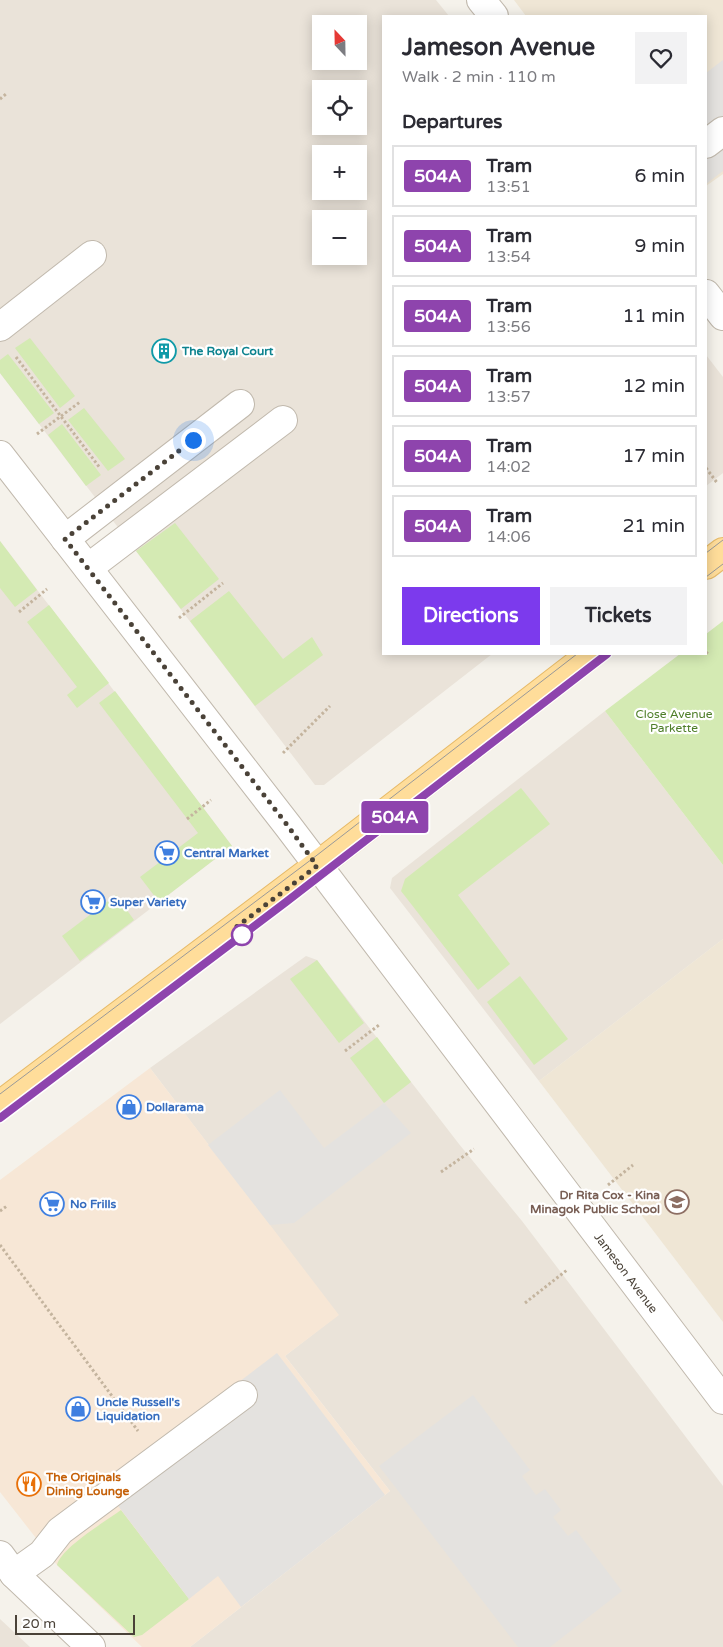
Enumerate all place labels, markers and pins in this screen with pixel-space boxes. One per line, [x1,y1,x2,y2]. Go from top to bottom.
building icon: The Royal Court [151,338,177,364]
place label: The Royal Court [181,344,274,359]
supermarket icon: Central Market [154,840,180,866]
place label: Central Market [184,846,269,860]
supermarket icon: Super Variety [80,889,106,915]
place label: Super Variety [110,895,187,910]
unlabelled marker [231,924,253,946]
shop icon: Dollarama [116,1094,142,1120]
place label: Dollarama [146,1100,204,1114]
place label: Dr Rita Cox - Kina Minagok Public School [530,1188,660,1217]
school or university icon: Dr Rita Cox - Kina Minagok Public School [664,1189,690,1215]
supermarket icon: No Frills [39,1191,65,1217]
place label: No Frills [70,1197,116,1211]
place label: Uncle Russell's Liquidation [96,1395,180,1424]
shop icon: Uncle Russell's Liquidation [65,1396,91,1422]
place label: The Originals Dining Lounge [45,1470,130,1499]
restaurant icon: The Originals Dining Lounge [16,1471,42,1497]

